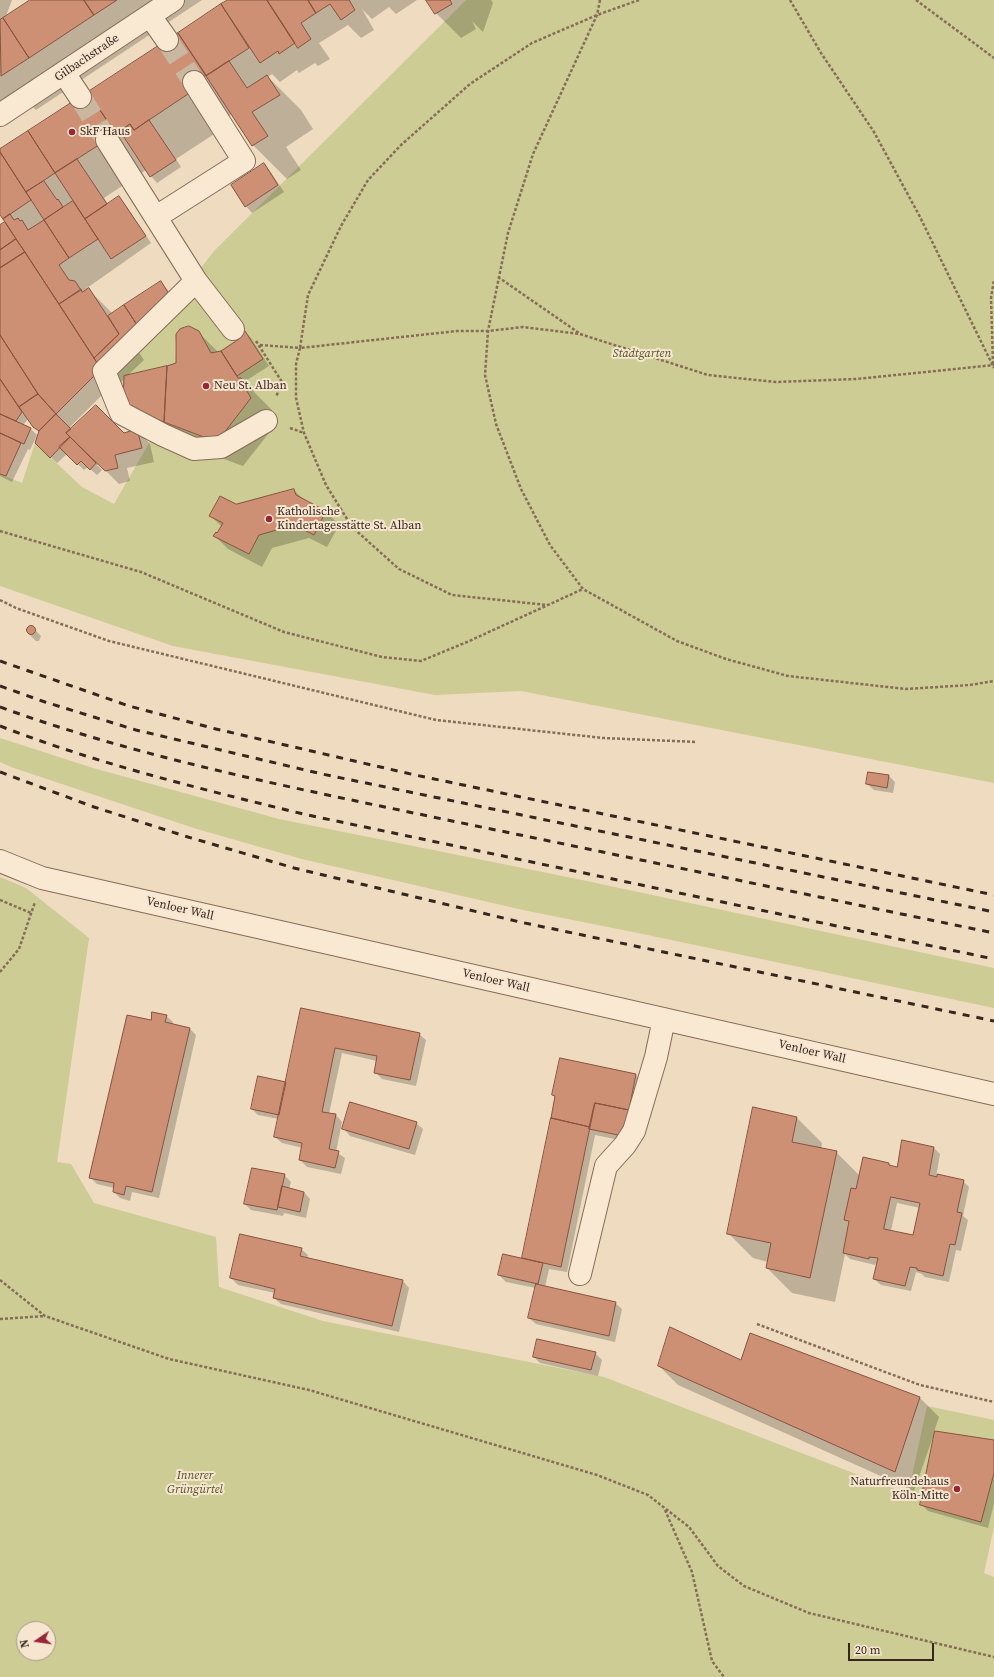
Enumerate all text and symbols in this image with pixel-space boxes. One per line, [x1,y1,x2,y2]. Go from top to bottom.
street label: Gilbachstraße [52,31,122,85]
place label: SkF Haus [80,125,130,139]
marker: SkF Haus [67,127,77,137]
park label: Stadtgarten [613,347,671,361]
place label: Neu St. Alban [214,379,287,393]
marker: Neu St. Alban [201,381,211,391]
place label: Katholische Kindertagesstätte St. Alban [277,505,422,533]
marker: Katholische Kindertagesstätte St. Alban [264,514,274,524]
street label: Venloer Wall [145,894,215,924]
street label: Venloer Wall [461,966,531,996]
street label: Venloer Wall [777,1037,847,1067]
park label: Innerer Grüngürtel [167,1469,223,1497]
place label: Naturfreundehaus Köln-Mitte [850,1475,949,1503]
marker: Naturfreundehaus Köln-Mitte [952,1484,962,1494]
north arrow [16,1621,56,1661]
scale bar [850,1635,936,1661]
text: N [17,1638,33,1649]
text: 20 m [855,1642,881,1658]

